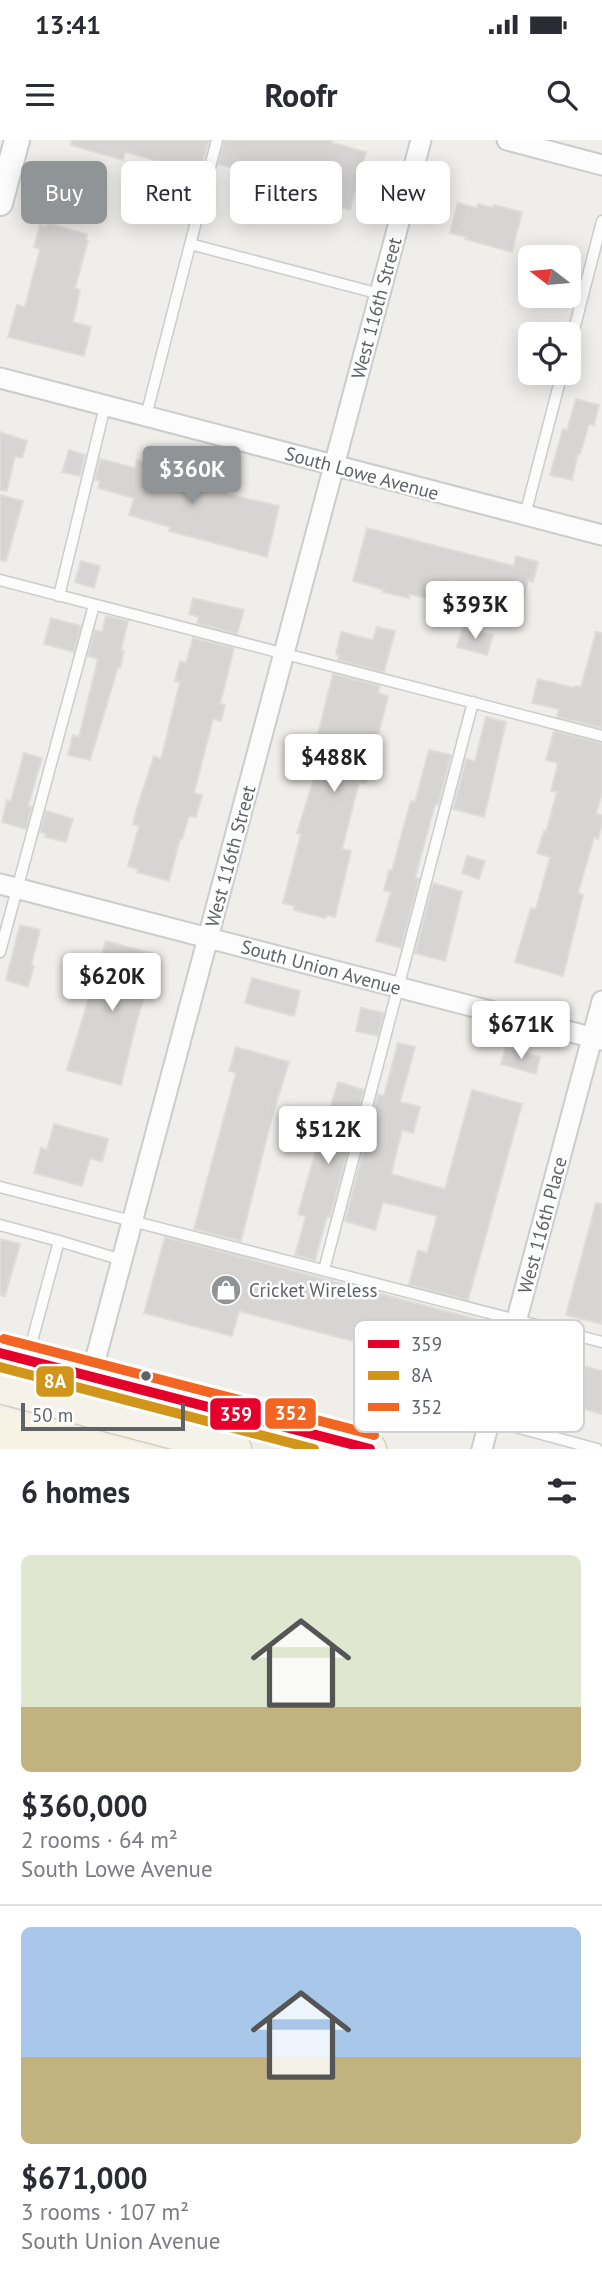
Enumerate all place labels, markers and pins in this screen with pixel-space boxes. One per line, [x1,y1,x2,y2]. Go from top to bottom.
pin: $360K [143,446,241,506]
pin: $393K [426,582,524,641]
pin: $488K [285,734,383,794]
pin: $620K [63,954,161,1013]
pin: $671K [472,1002,570,1061]
pin: $512K [279,1107,377,1166]
shop icon: Cricket Wireless [209,1273,243,1307]
place label: Cricket Wireless [249,1278,377,1302]
unlabelled marker [139,1369,153,1383]

